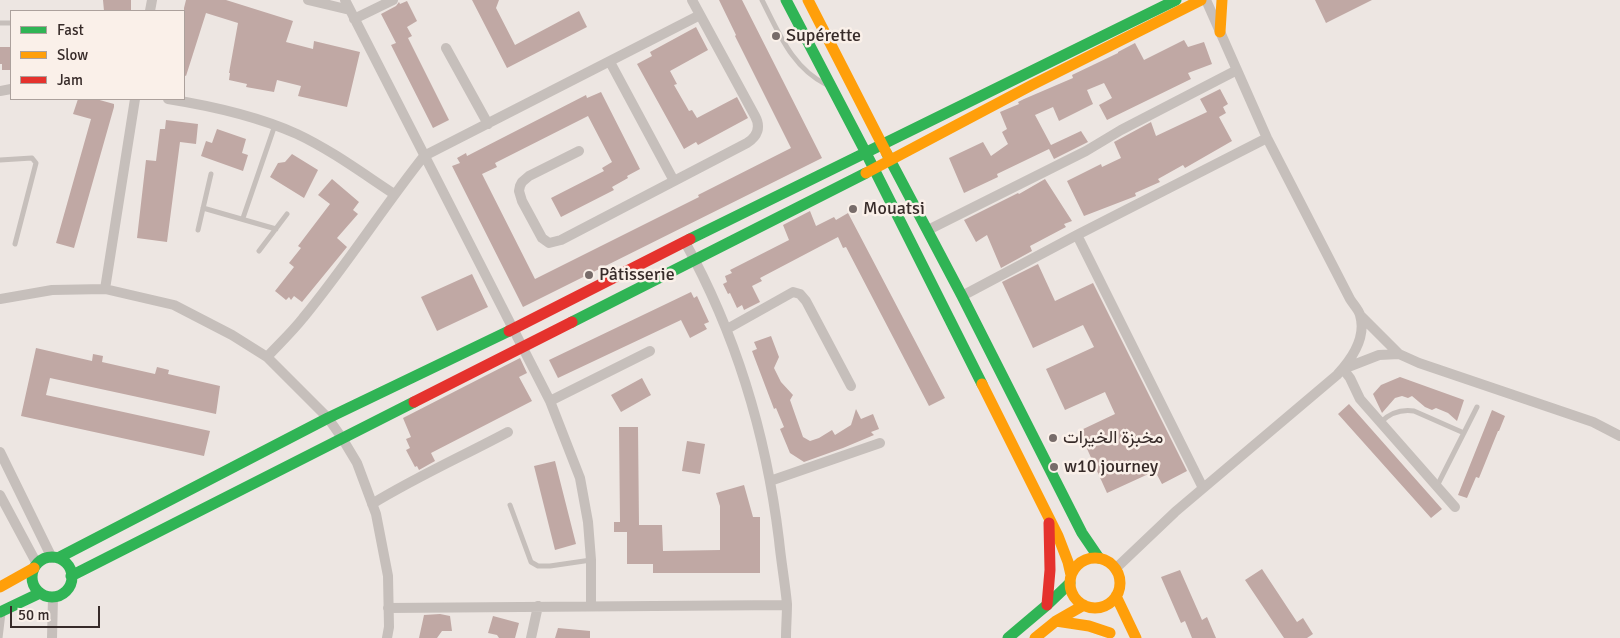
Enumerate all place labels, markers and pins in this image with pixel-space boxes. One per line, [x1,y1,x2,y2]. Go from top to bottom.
place label: Supérette [786,25,861,47]
marker: Supérette [770,30,782,42]
place label: Mouatsi [863,198,925,220]
marker: Mouatsi [847,203,859,215]
place label: Pâtisserie [599,264,675,286]
marker: Pâtisserie [583,269,595,281]
place label: مخبزة الخيرات [1063,427,1163,449]
marker: مخبزة الخيرات [1047,432,1059,444]
place label: w10 journey [1064,456,1158,478]
marker: w10 journey [1048,461,1060,473]

